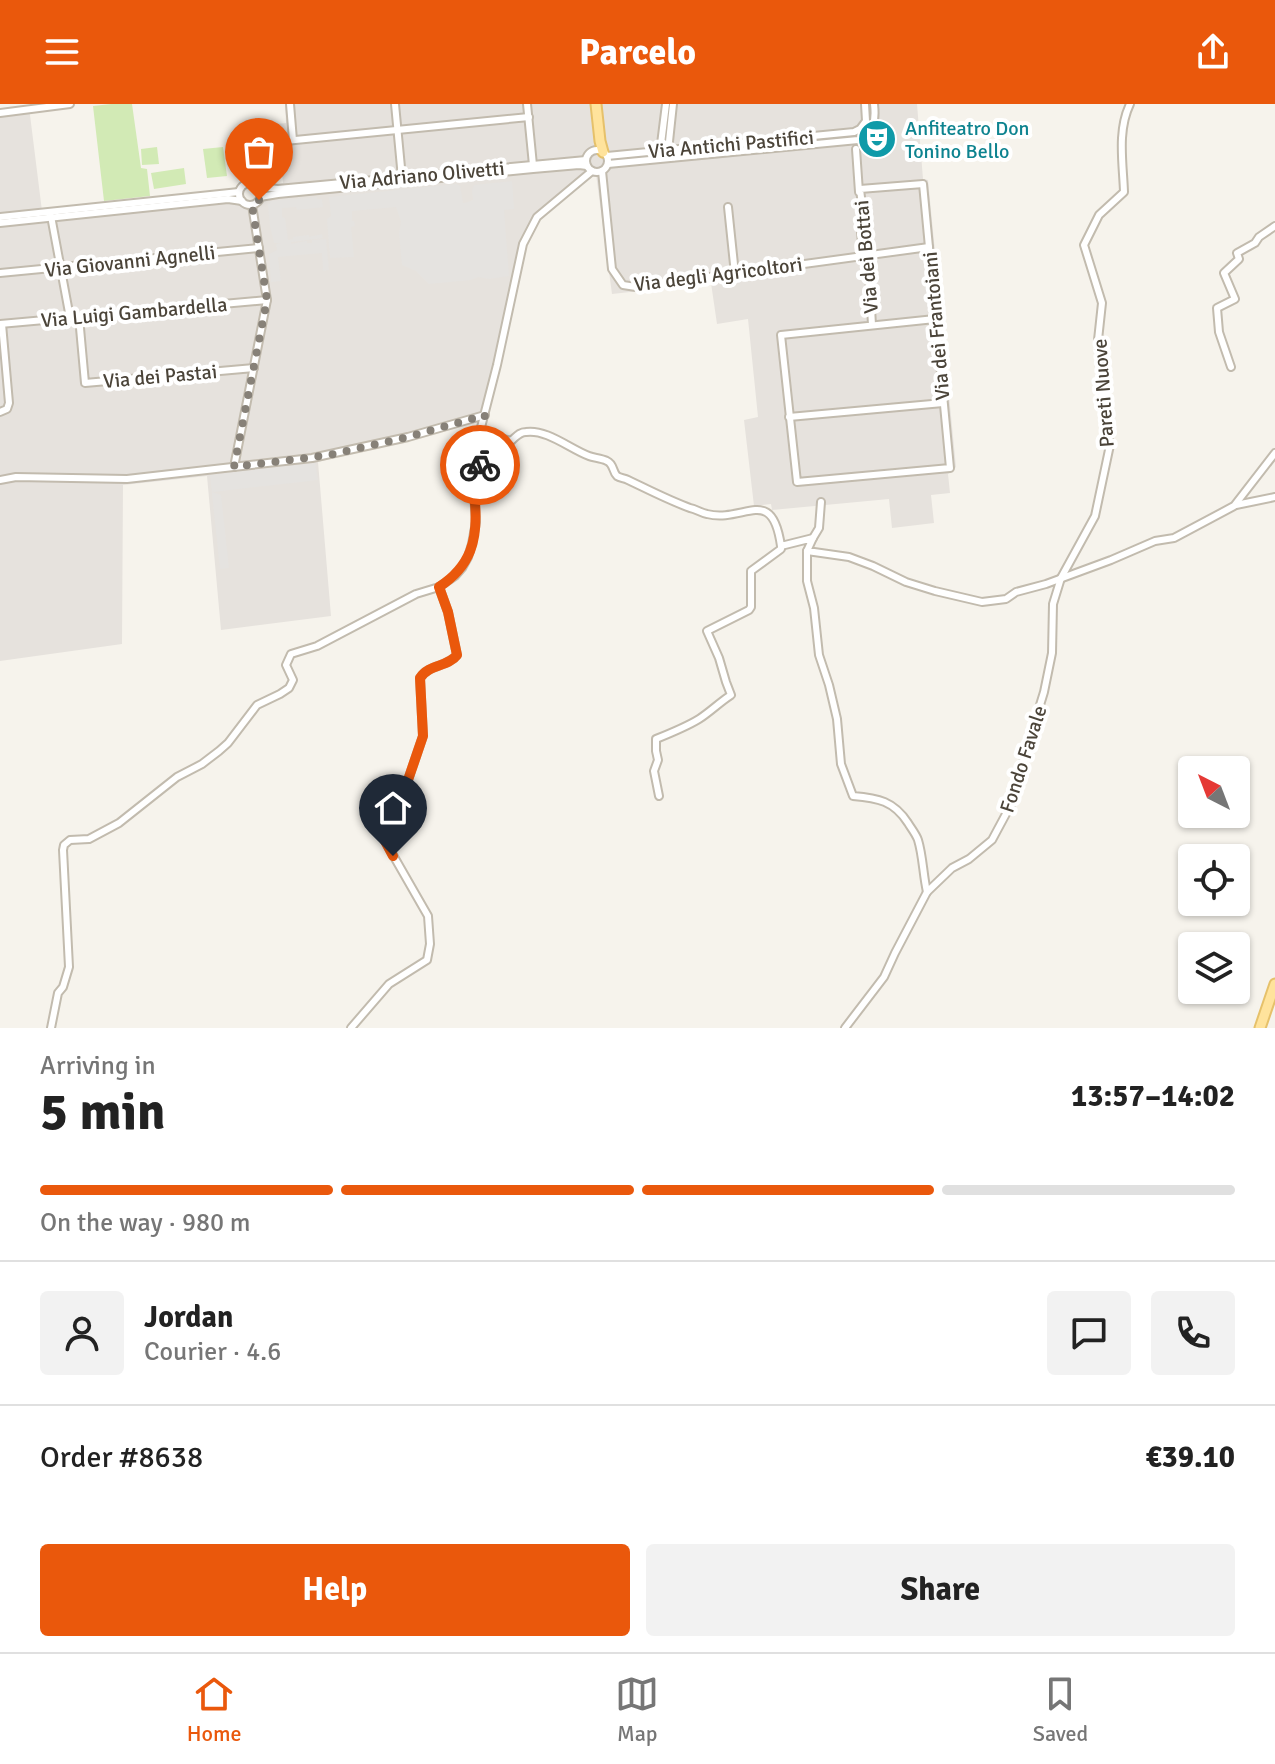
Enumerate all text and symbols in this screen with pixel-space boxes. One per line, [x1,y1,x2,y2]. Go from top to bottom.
icon: menu [40,30,84,74]
text: Parcelo [579,30,696,75]
icon: share [1191,30,1235,74]
place label: Anfiteatro Don Tonino Bello [905,116,1029,164]
pin [225,118,293,200]
theatre icon: Anfiteatro Don Tonino Bello [856,118,898,160]
street label: Via Antichi Pastifici [647,125,815,164]
icon: bag [237,130,281,174]
street label: Via Adriano Olivetti [338,156,506,195]
street label: Via dei Bottai [849,199,884,315]
street label: Via Giovanni Agnelli [44,240,216,283]
street label: Via dei Frantoiani [918,251,955,401]
street label: Via degli Agricoltori [632,252,804,297]
street label: Via Luigi Gambardella [40,292,228,333]
street label: Pareti Nuove [1087,338,1120,448]
street label: Via dei Pastai [102,359,218,394]
courier [440,425,520,505]
icon: bike [458,443,502,487]
street label: Fondo Favale [994,702,1053,816]
north arrow [1178,756,1250,828]
map controls [1178,756,1250,1004]
pin [359,774,427,856]
icon: home [371,786,415,830]
button: locate [1178,844,1250,916]
button: layers [1178,932,1250,1004]
text: Arriving in [40,1050,156,1082]
text: 13:57–14:02 [1071,1078,1235,1115]
text: 5 min [40,1080,166,1144]
text: On the way · 980 m [40,1207,250,1239]
button: person [40,1291,124,1375]
button: chat [1047,1291,1131,1375]
button: phone [1151,1291,1235,1375]
text: Jordan [144,1299,233,1336]
text: Courier · 4.6 [144,1336,281,1368]
text: Order #8638 [40,1439,203,1476]
text: €39.10 [1145,1439,1235,1476]
button: Help [40,1544,630,1636]
button: Share [646,1544,1235,1636]
tab: Home [187,1672,242,1747]
tab: Map [615,1672,659,1747]
tab: Saved [1033,1672,1088,1747]

